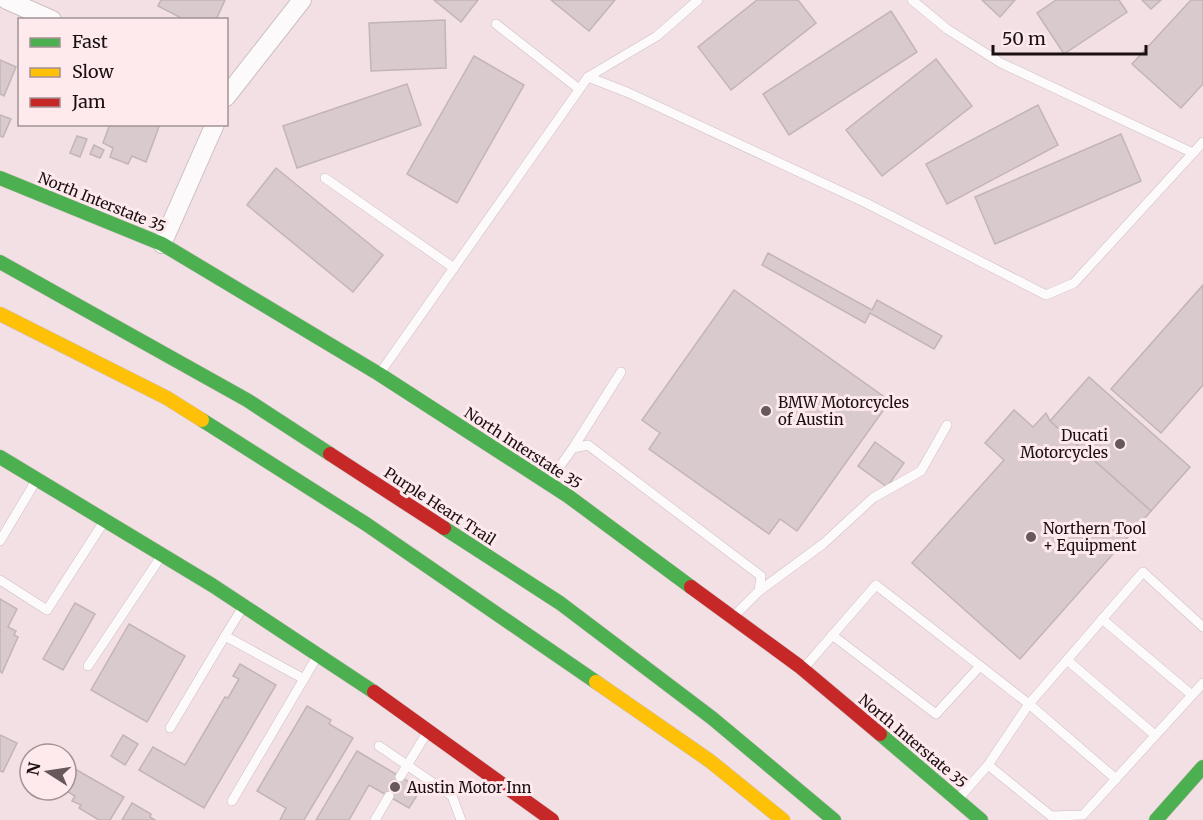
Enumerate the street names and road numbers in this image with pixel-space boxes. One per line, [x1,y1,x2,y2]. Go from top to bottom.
street label: North Interstate 35 [35,168,169,236]
street label: North Interstate 35 [461,403,585,493]
street label: Purple Heart Trail [381,463,500,549]
street label: North Interstate 35 [855,690,971,792]

